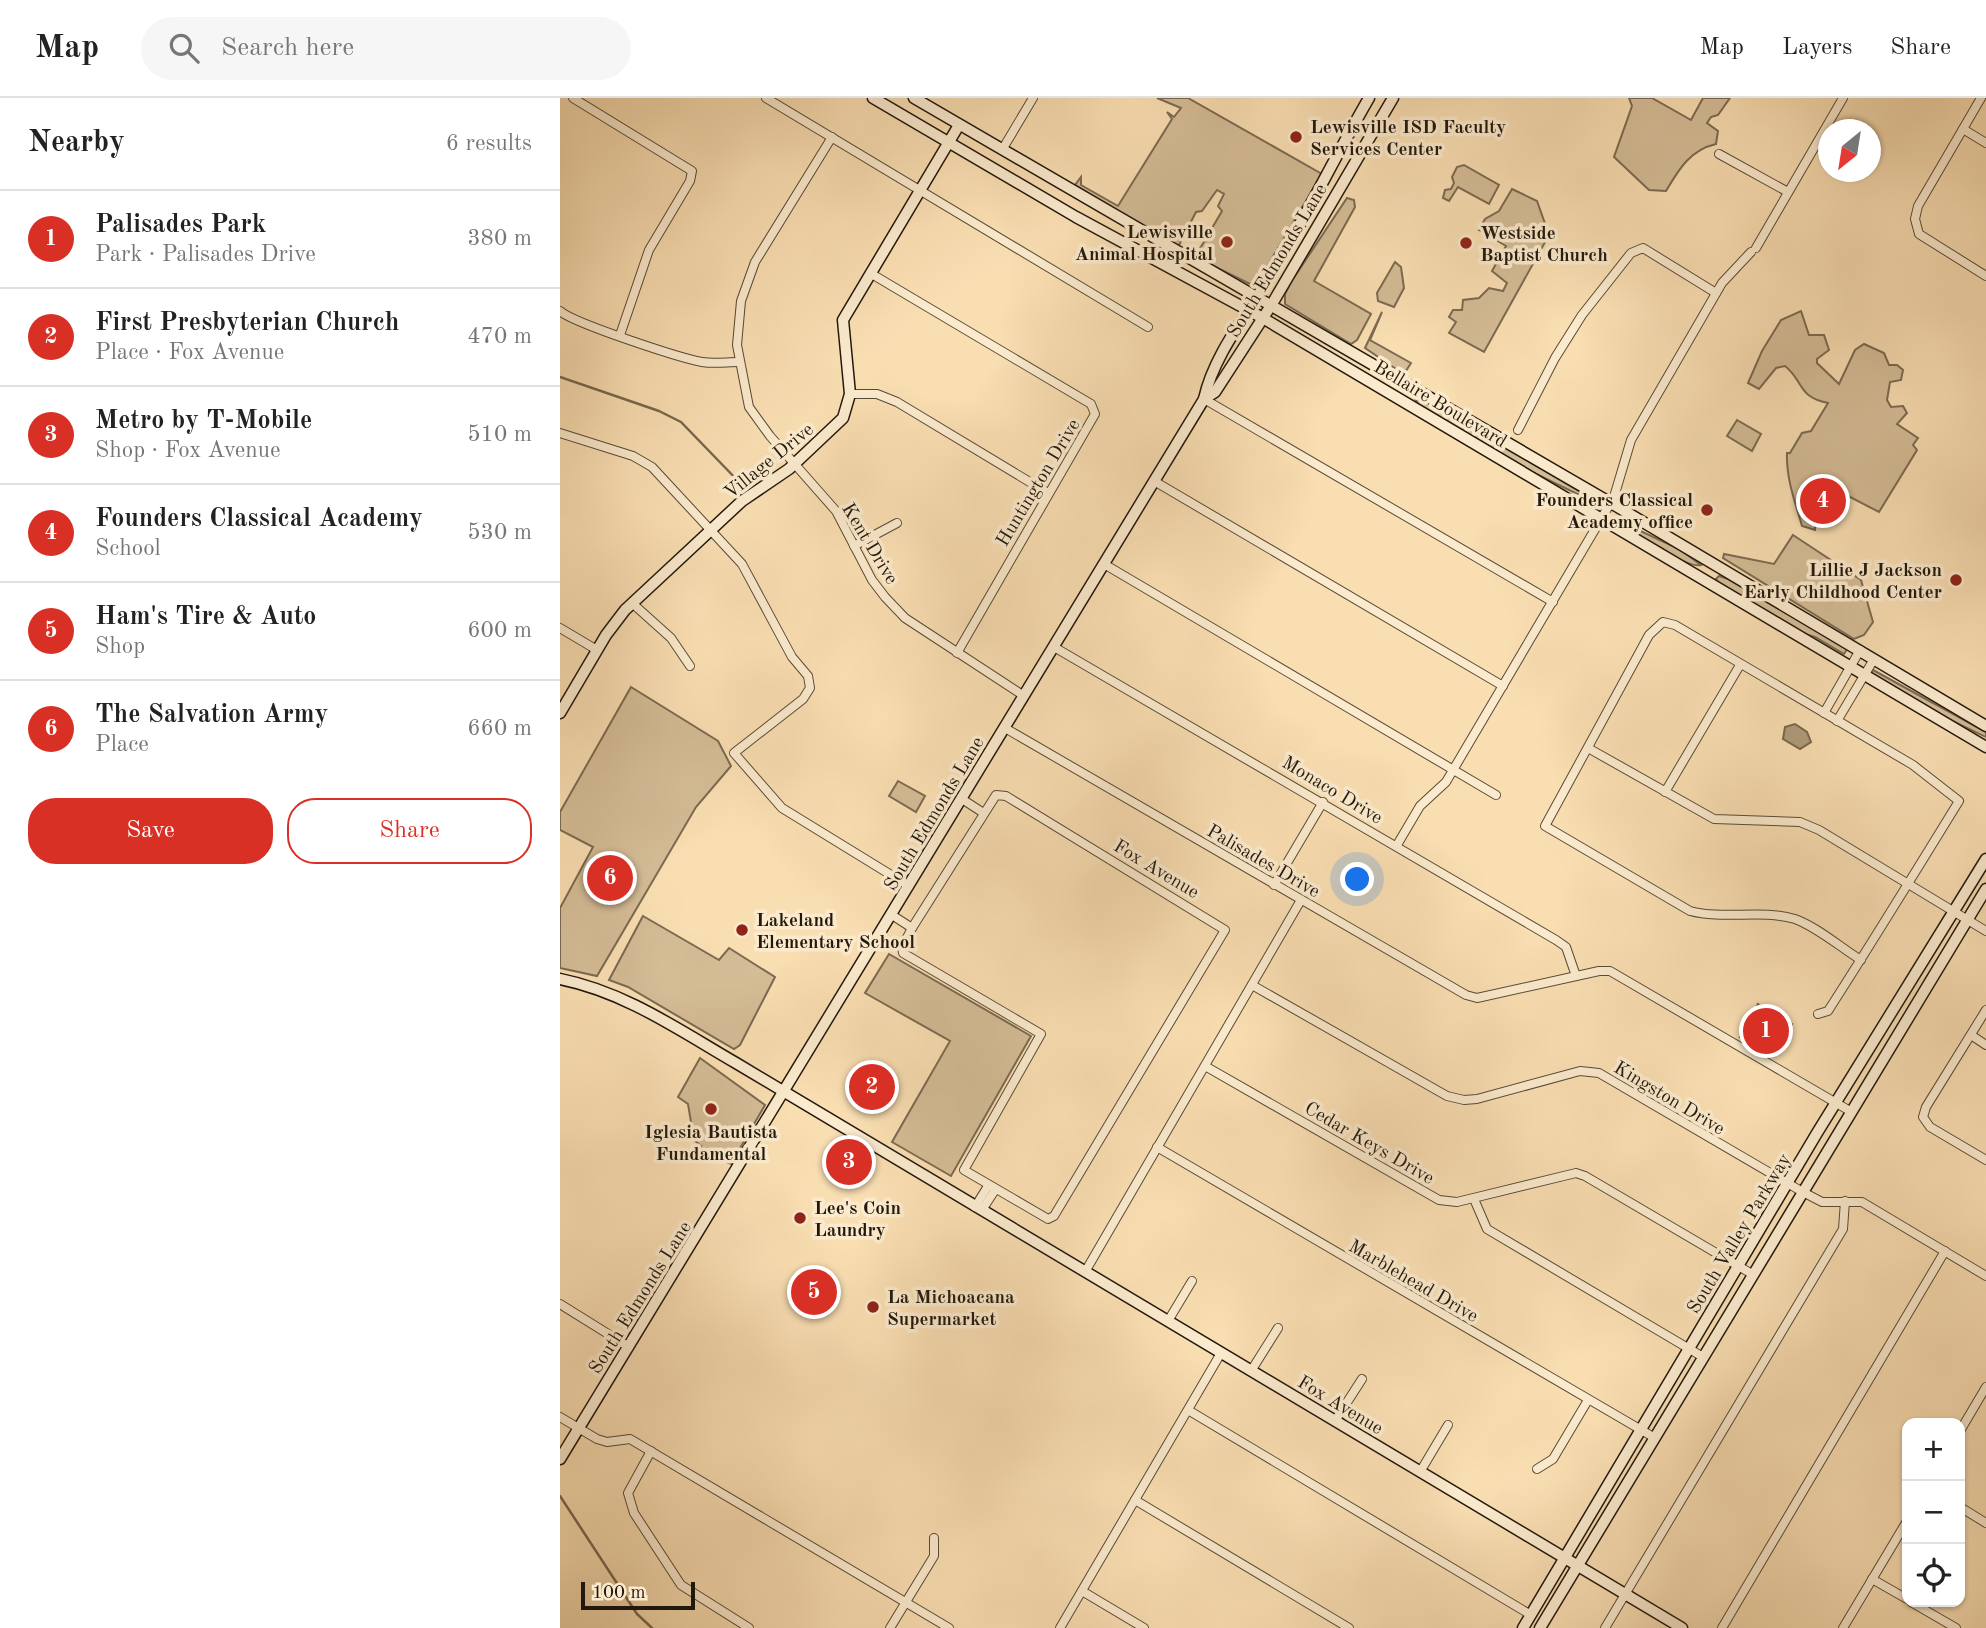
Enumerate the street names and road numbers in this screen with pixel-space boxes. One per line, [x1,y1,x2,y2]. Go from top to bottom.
street label: South Edmonds Lane [1225,181,1332,342]
street label: Bellaire Boulevard [1370,358,1510,452]
street label: Huntington Drive [994,416,1085,550]
street label: Village Drive [721,420,818,503]
street label: Kent Drive [837,500,900,588]
street label: South Edmonds Lane [882,734,989,895]
street label: Monaco Drive [1278,754,1385,829]
street label: Palisades Drive [1203,822,1323,902]
street label: Fox Avenue [1110,837,1202,903]
street label: Kingston Drive [1610,1059,1727,1140]
street label: Cedar Keys Drive [1301,1099,1437,1189]
street label: South Valley Parkway [1685,1151,1795,1318]
street label: South Edmonds Lane [586,1219,696,1378]
street label: Marblehead Drive [1345,1237,1481,1327]
street label: Fox Avenue [1294,1373,1386,1439]

